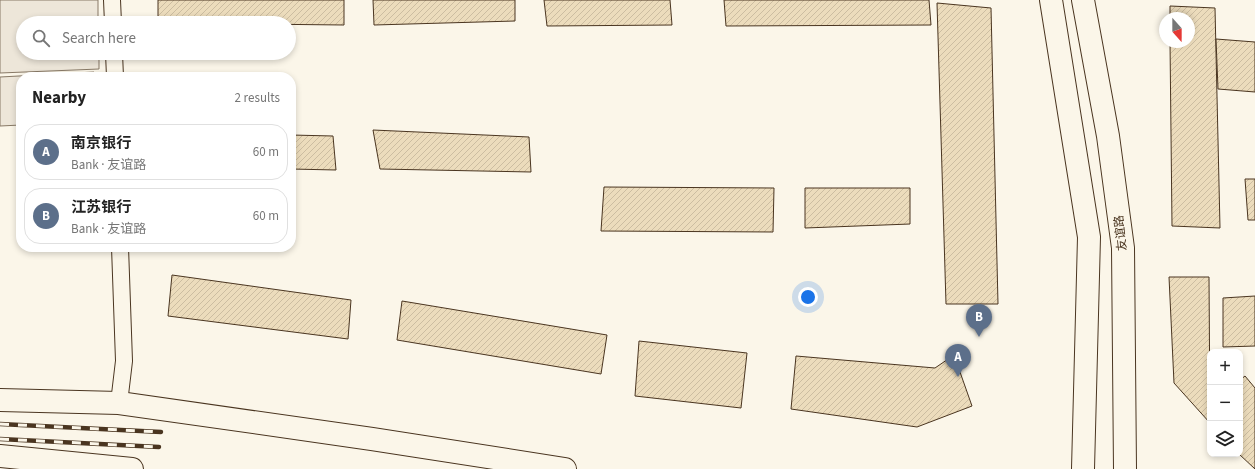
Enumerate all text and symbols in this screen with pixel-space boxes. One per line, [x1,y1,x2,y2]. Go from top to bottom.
north arrow [1159,12,1195,48]
search box [16,16,296,60]
icon: search [30,27,52,49]
text: Search here [62,28,136,49]
text: Nearby [32,86,86,110]
text: 2 results [235,89,280,107]
text: 南京银行 [71,133,131,154]
text: A [42,143,50,161]
text: 60 m [253,143,279,161]
text: Bank · 友谊路 [71,156,146,174]
text: 江苏银行 [71,197,131,218]
text: B [42,207,50,225]
text: 60 m [253,207,279,225]
street label: 友谊路 [1111,214,1131,252]
text: Bank · 友谊路 [71,220,146,238]
your location [798,287,818,307]
pin: B [966,304,992,337]
pin: A [945,344,971,377]
map controls [1207,349,1243,457]
button: + [1207,349,1243,385]
button: − [1207,385,1243,421]
button: layers [1207,421,1243,457]

